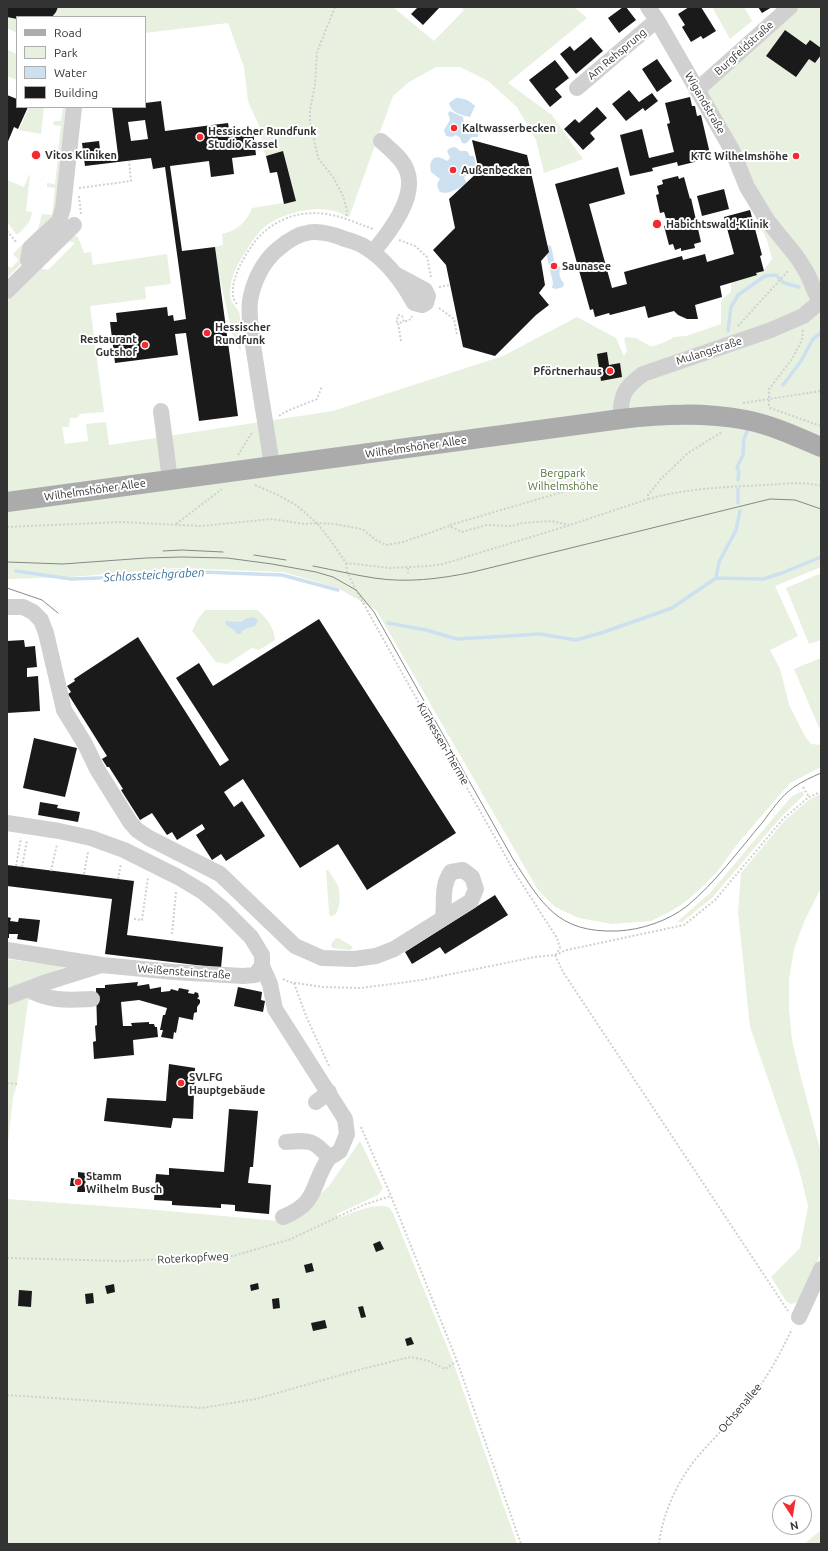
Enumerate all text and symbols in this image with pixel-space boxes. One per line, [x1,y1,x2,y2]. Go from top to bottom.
legend [16,16,146,108]
street label: Burgfeldstraße [712,18,776,78]
text: Road [54,26,82,39]
street label: Am Rehsprung [585,26,649,82]
text: Park [54,46,78,59]
text: Water [54,66,87,79]
street label: Wigandstraße [682,70,728,136]
text: Building [54,86,98,99]
place label: Kaltwasserbecken [462,121,556,135]
marker: Kaltwasserbecken [449,123,459,133]
place label: Hessischer Rundfunk Studio Kassel [208,124,316,150]
marker: Hessischer Rundfunk Studio Kassel [195,132,205,142]
place label: Vitos Kliniken [45,148,117,162]
marker: Vitos Kliniken [30,149,42,161]
place label: KTC Wilhelmshöhe [691,149,788,163]
marker: KTC Wilhelmshöhe [791,151,801,161]
place label: Außenbecken [461,163,532,177]
marker: Außenbecken [448,165,458,175]
place label: Habichtswald-Klinik [666,217,769,231]
marker: Habichtswald-Klinik [651,218,663,230]
place label: Saunasee [562,259,611,273]
marker: Saunasee [549,261,559,271]
place label: Hessischer Rundfunk [215,320,271,346]
marker: Hessischer Rundfunk [202,328,212,338]
place label: Restaurant Gutshof [80,332,137,358]
street label: Mulangstraße [674,334,744,368]
marker: Restaurant Gutshof [140,340,150,350]
place label: Pförtnerhaus [533,364,602,378]
marker: Pförtnerhaus [605,366,615,376]
street label: Wilhelmshöher Allee [364,433,468,461]
park label: Bergpark Wilhelmshöhe [528,466,598,492]
street label: Wilhelmshöher Allee [43,476,147,504]
water label: Schlossteichgraben [103,565,205,585]
street label: Kurhessen-Therme [414,701,472,787]
street label: Weißensteinstraße [137,962,231,982]
place label: SVLFG Hauptgebäude [189,1070,265,1096]
marker: SVLFG Hauptgebäude [176,1078,186,1088]
place label: Stamm Wilhelm Busch [86,1169,162,1195]
marker: Stamm Wilhelm Busch [73,1177,83,1187]
street label: Roterkopfweg [157,1250,229,1266]
street label: Ochsenallee [715,1381,765,1435]
north arrow [772,1495,812,1535]
text: N [789,1519,800,1532]

